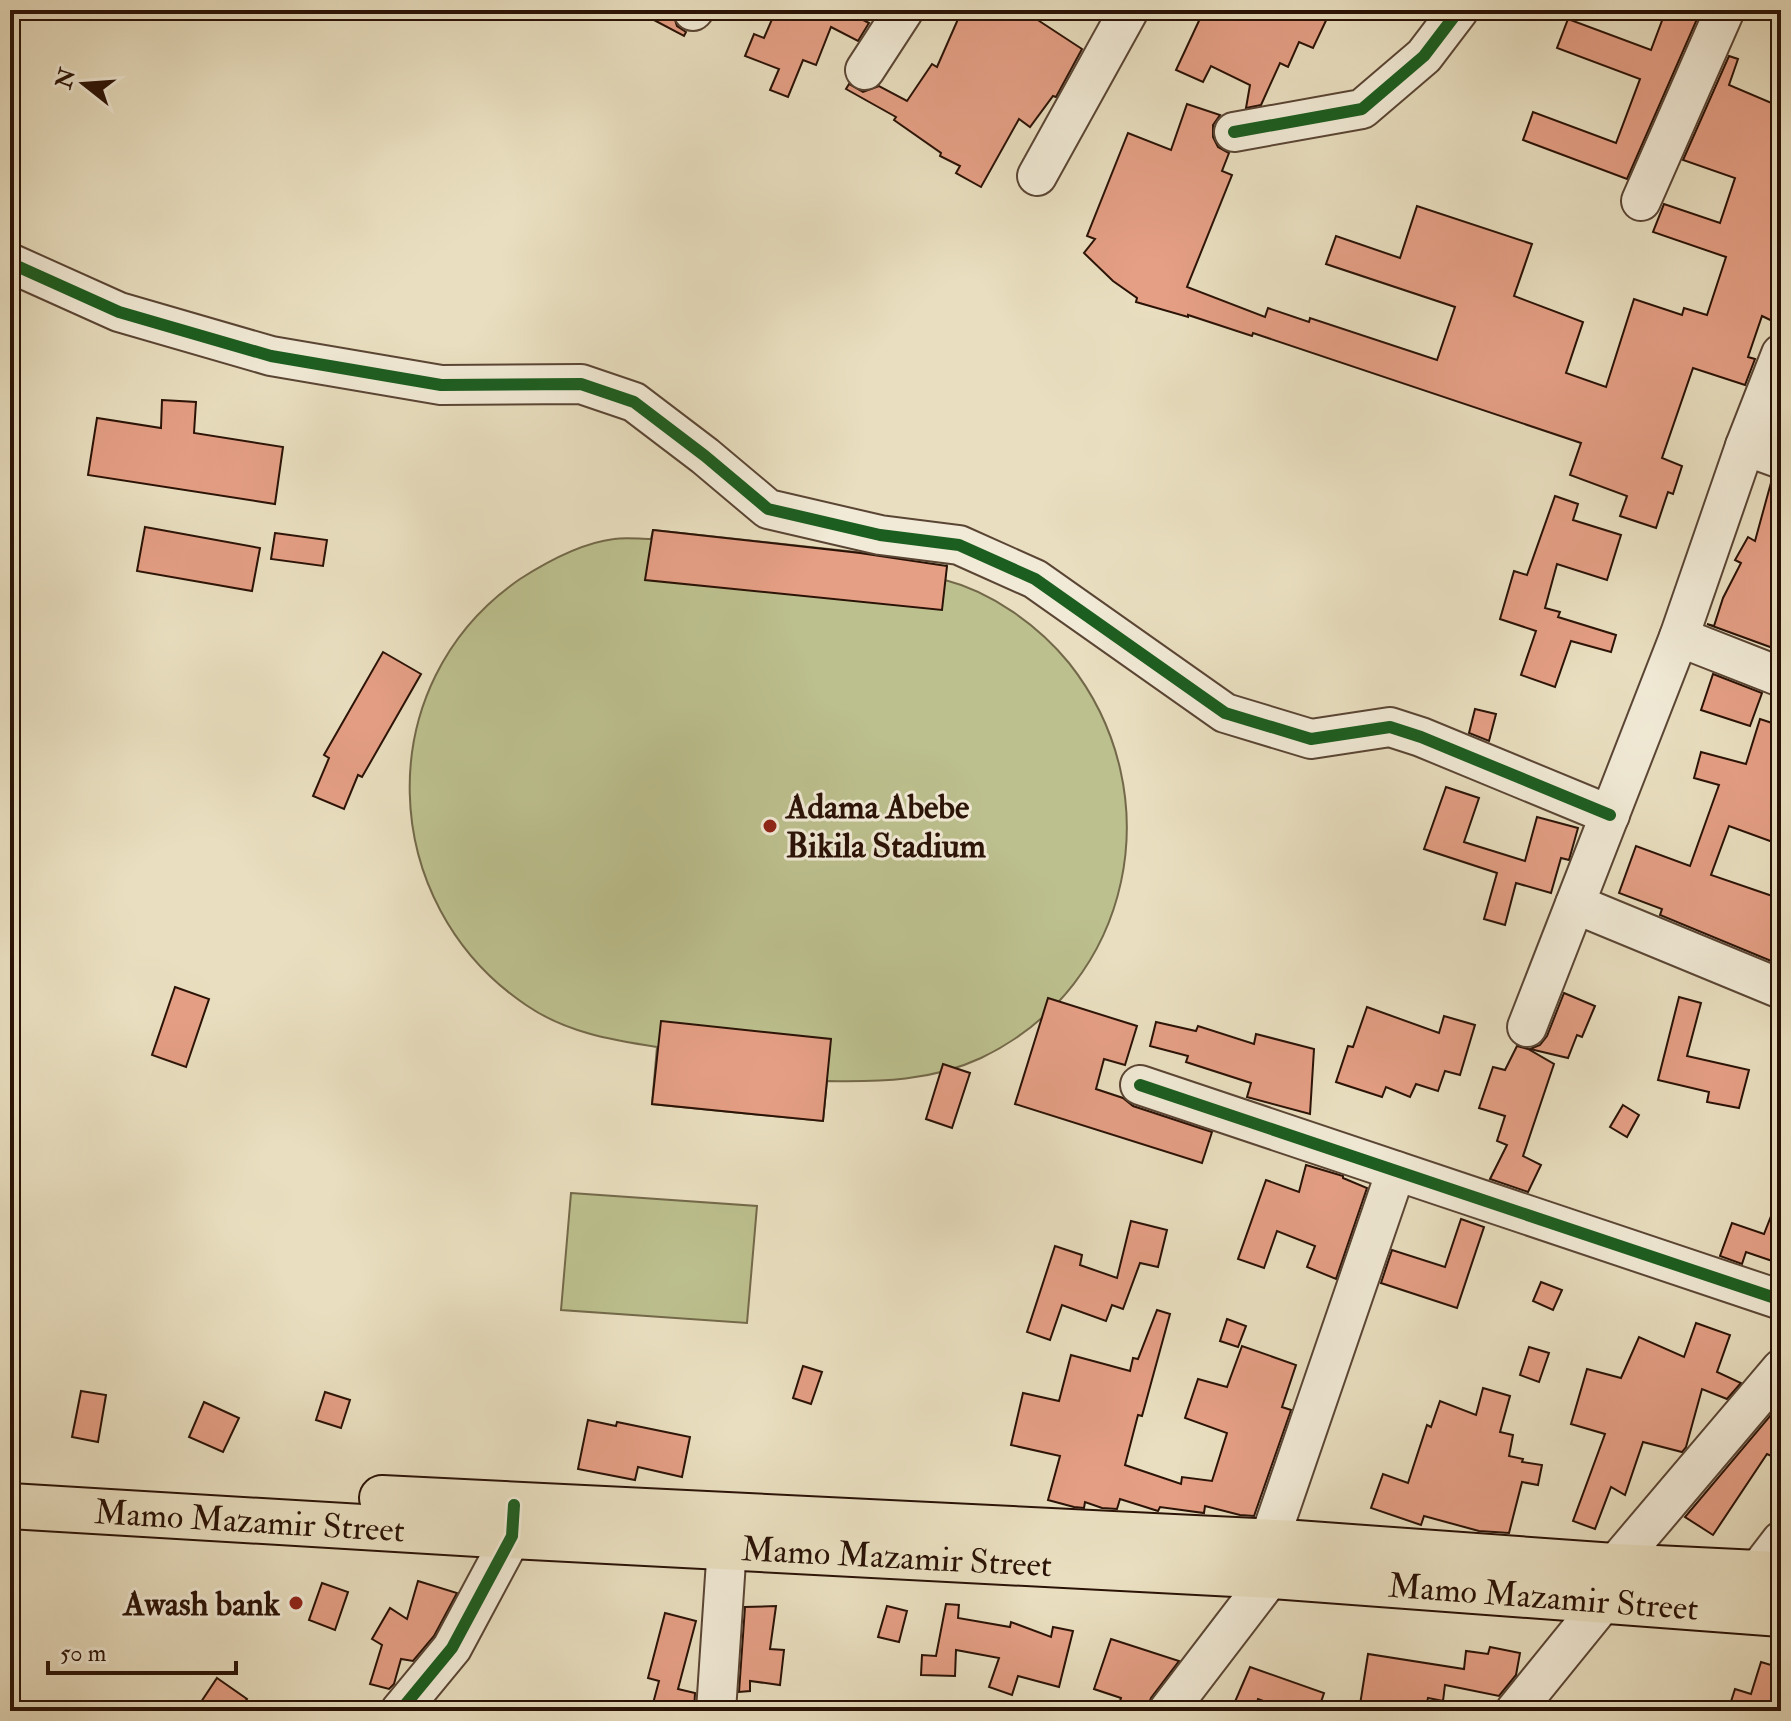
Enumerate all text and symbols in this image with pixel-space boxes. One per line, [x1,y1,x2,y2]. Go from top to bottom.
north arrow [44,44,124,124]
text: N [49,65,82,93]
place label: Adama Abebe Bikila Stadium [784,786,986,868]
marker: Adama Abebe Bikila Stadium [761,817,779,835]
street label: Mamo Mazamir Street [93,1491,406,1553]
street label: Mamo Mazamir Street [740,1528,1053,1587]
street label: Mamo Mazamir Street [1387,1565,1700,1631]
place label: Awash bank [121,1583,281,1626]
marker: Awash bank [287,1594,305,1612]
scale bar [48,1625,236,1675]
text: 50 m [60,1638,107,1669]

